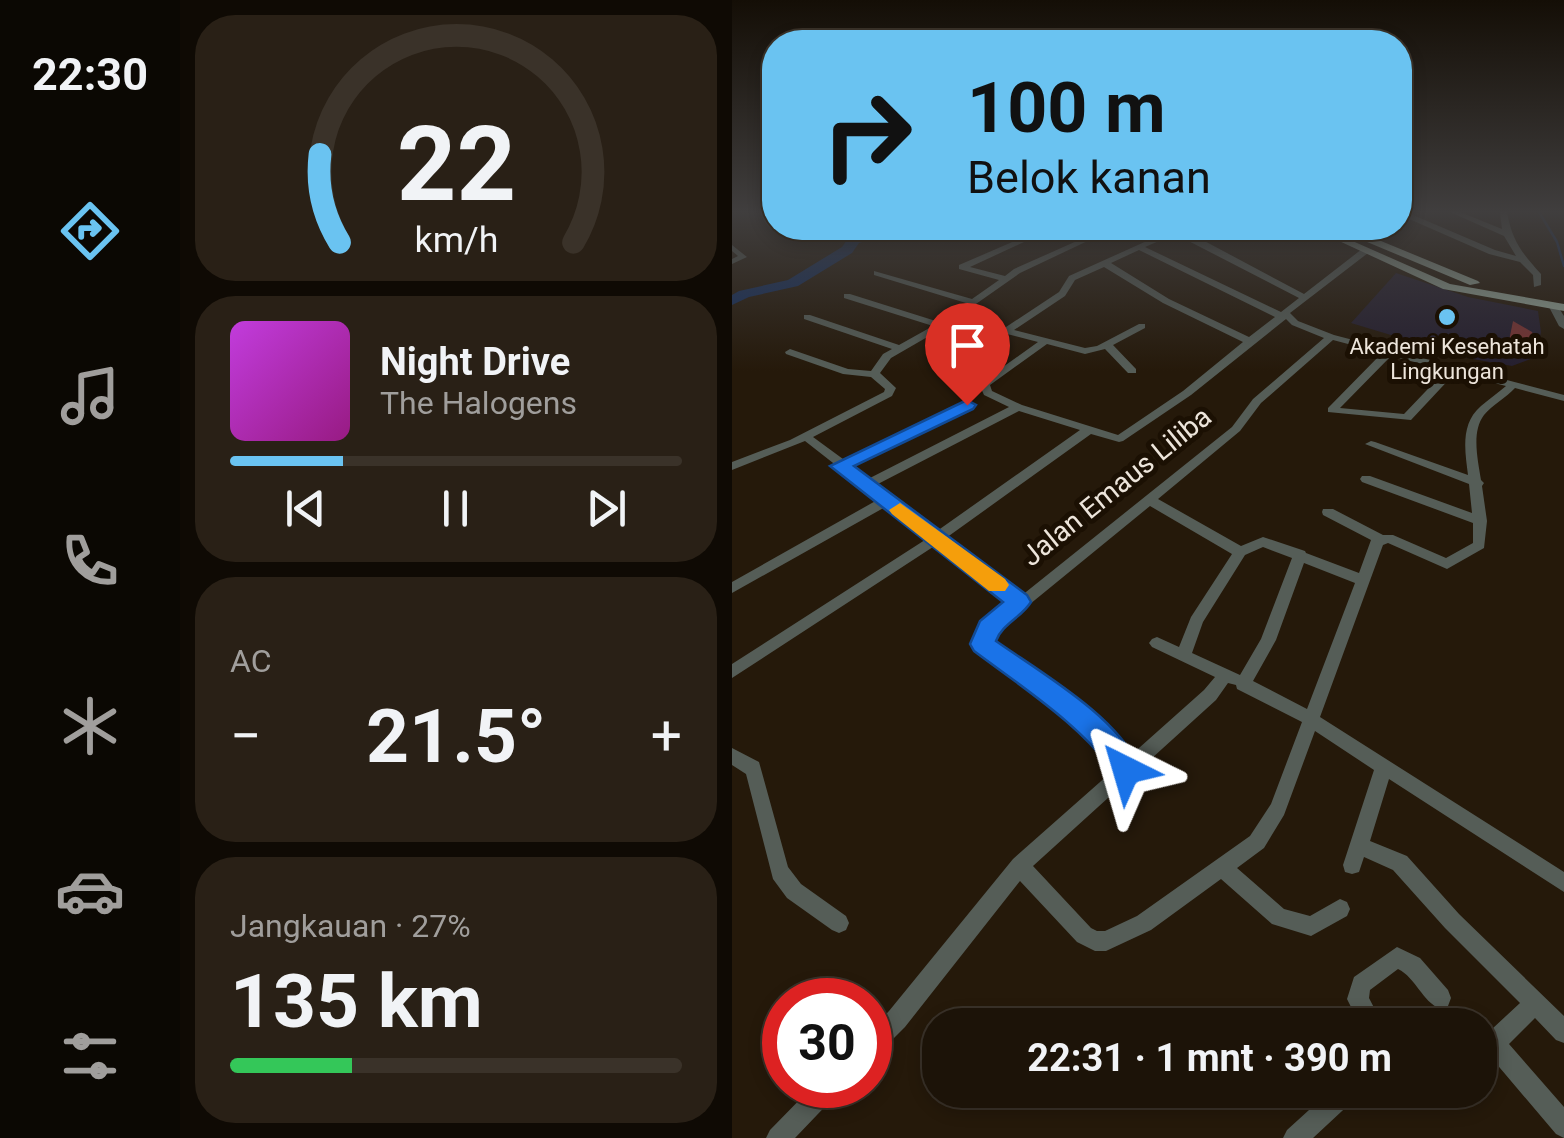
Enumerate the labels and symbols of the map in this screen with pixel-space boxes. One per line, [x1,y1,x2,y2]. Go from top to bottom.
pin [925,303,1010,406]
marker: Akademi Kesehatah Lingkungan [1436,306,1458,328]
place label: Akademi Kesehatah Lingkungan [1349,334,1545,384]
street label: Jalan Emaus Liliba [1015,400,1218,573]
position arrow [1074,718,1178,822]
speed limit sign: 30 [762,978,892,1108]

